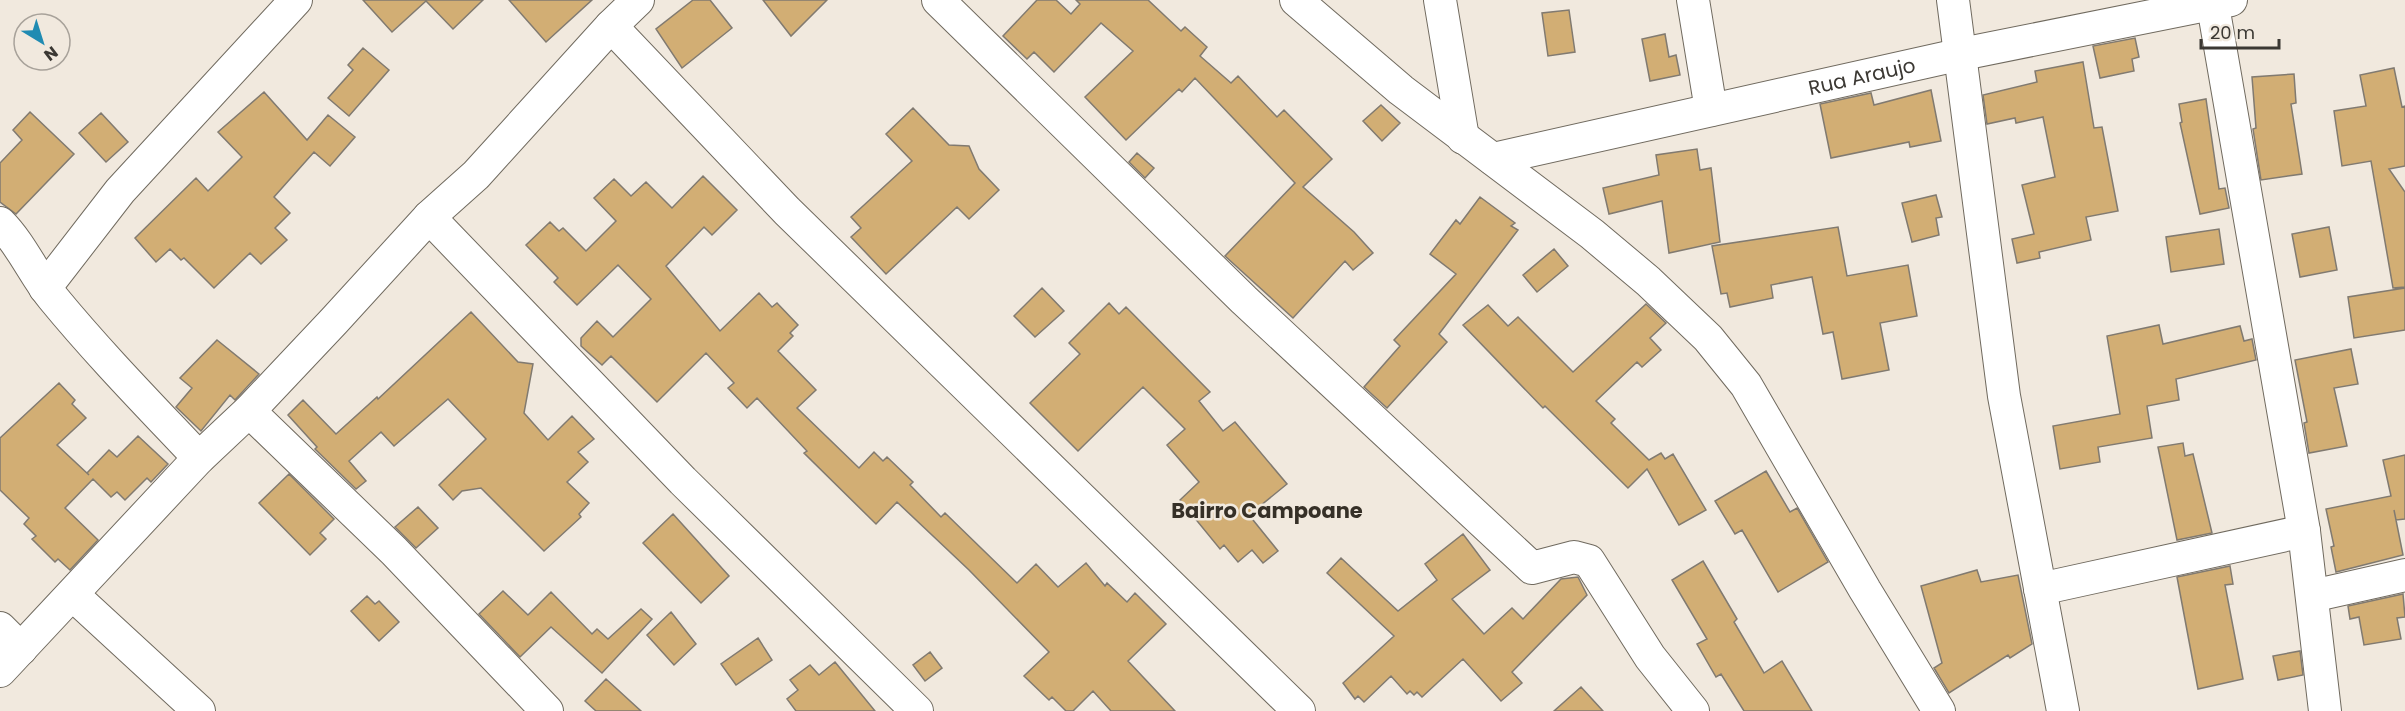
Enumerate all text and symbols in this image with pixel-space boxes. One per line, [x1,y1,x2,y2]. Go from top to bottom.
north arrow [12,12,72,72]
scale bar [2201,12,2279,50]
text: 20 m [2210,20,2255,45]
text: N [39,41,63,66]
street label: Rua Araujo [1806,51,1918,102]
district label: Bairro Campoane [1171,496,1363,525]

